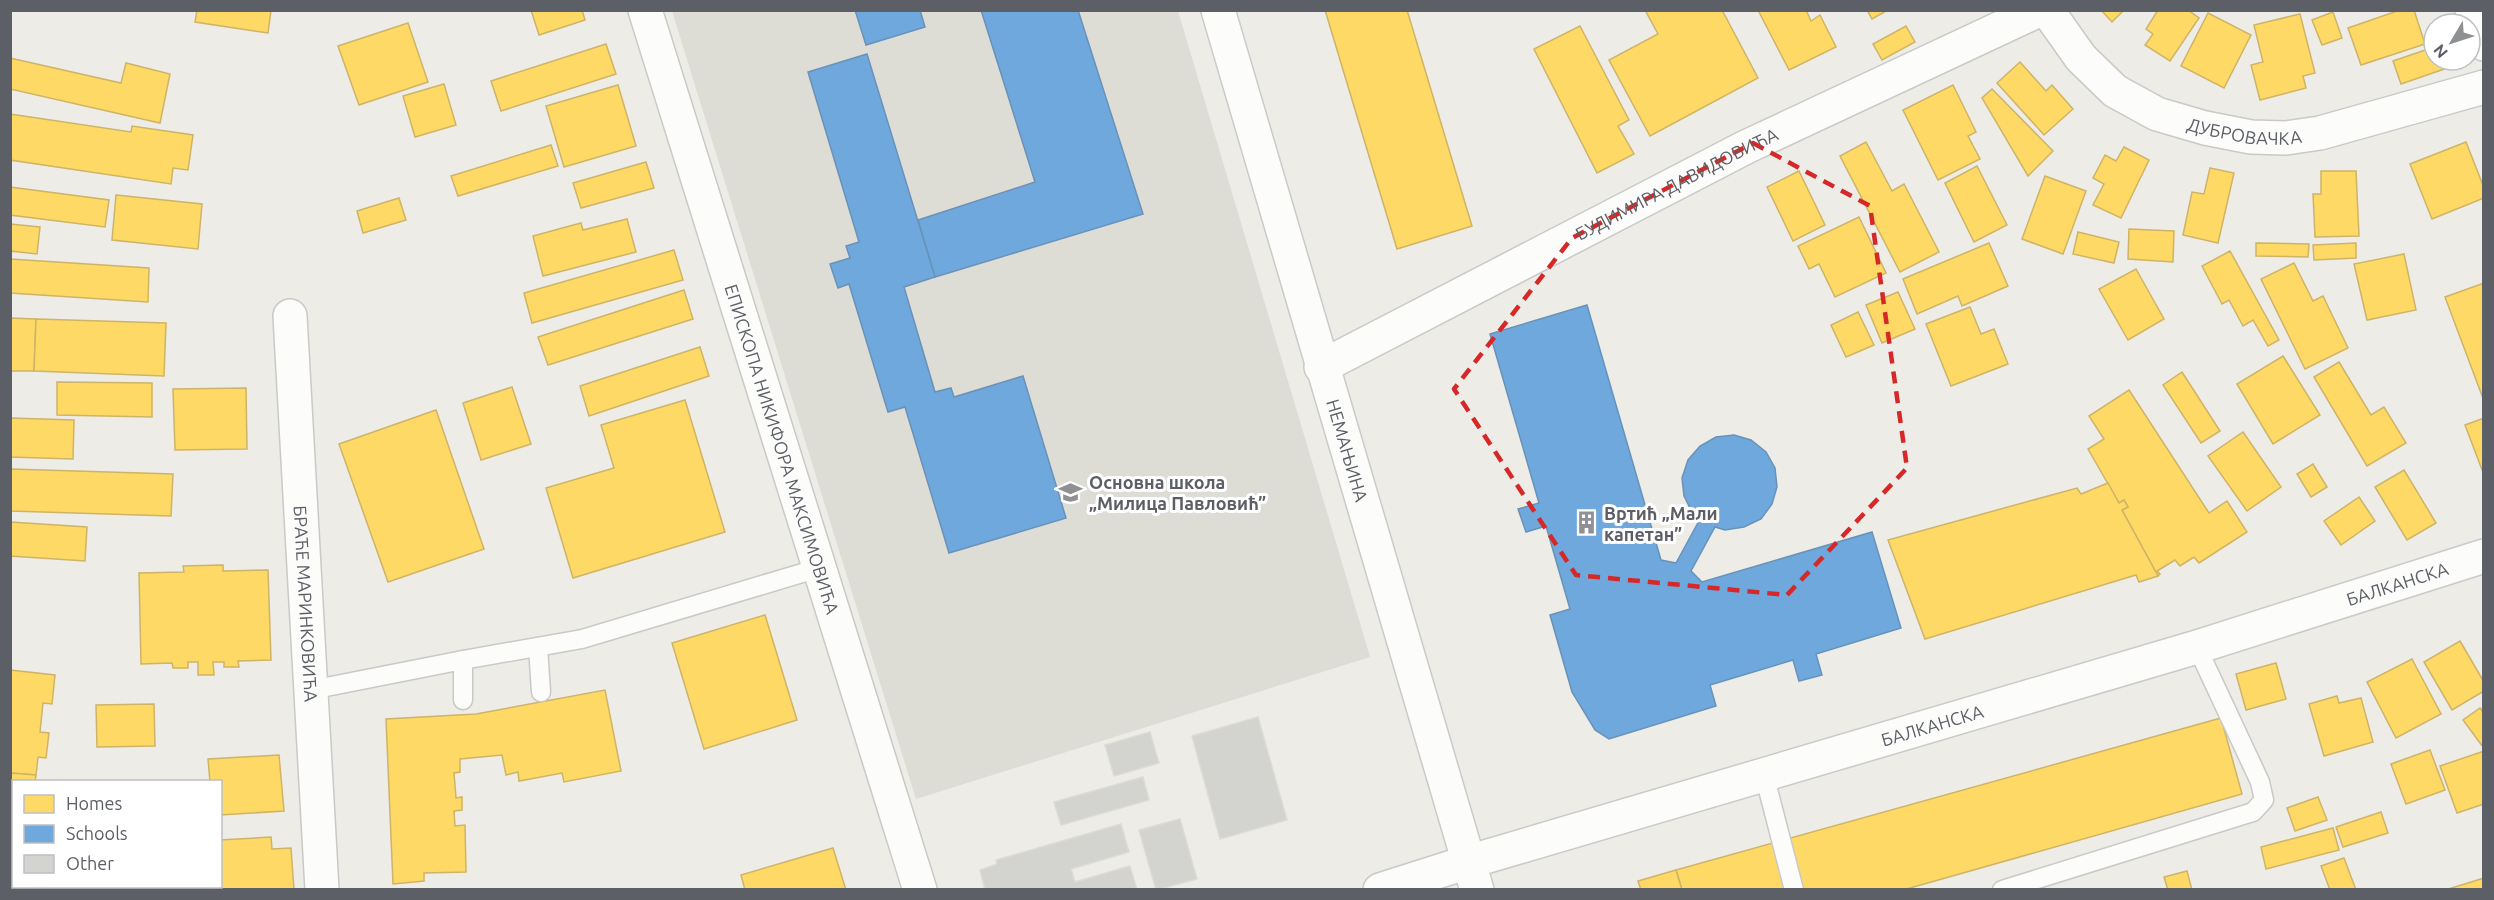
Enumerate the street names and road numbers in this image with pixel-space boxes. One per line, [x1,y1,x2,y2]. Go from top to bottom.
street label: ДУБРОВАЧКА [2185,113,2303,148]
street label: БУДИМИРА ДАВИДОВИЋА [1572,123,1781,244]
street label: ЕПИСКОПА НИКИФОРА МАКСИМОВИЋА [721,282,843,617]
street label: НЕМАЊИНА [1323,397,1372,504]
street label: БРАЋЕ МАРИНКОВИЋА [291,505,322,703]
street label: БАЛКАНСКА [2344,558,2451,609]
street label: БАЛКАНСКА [1879,700,1986,750]

